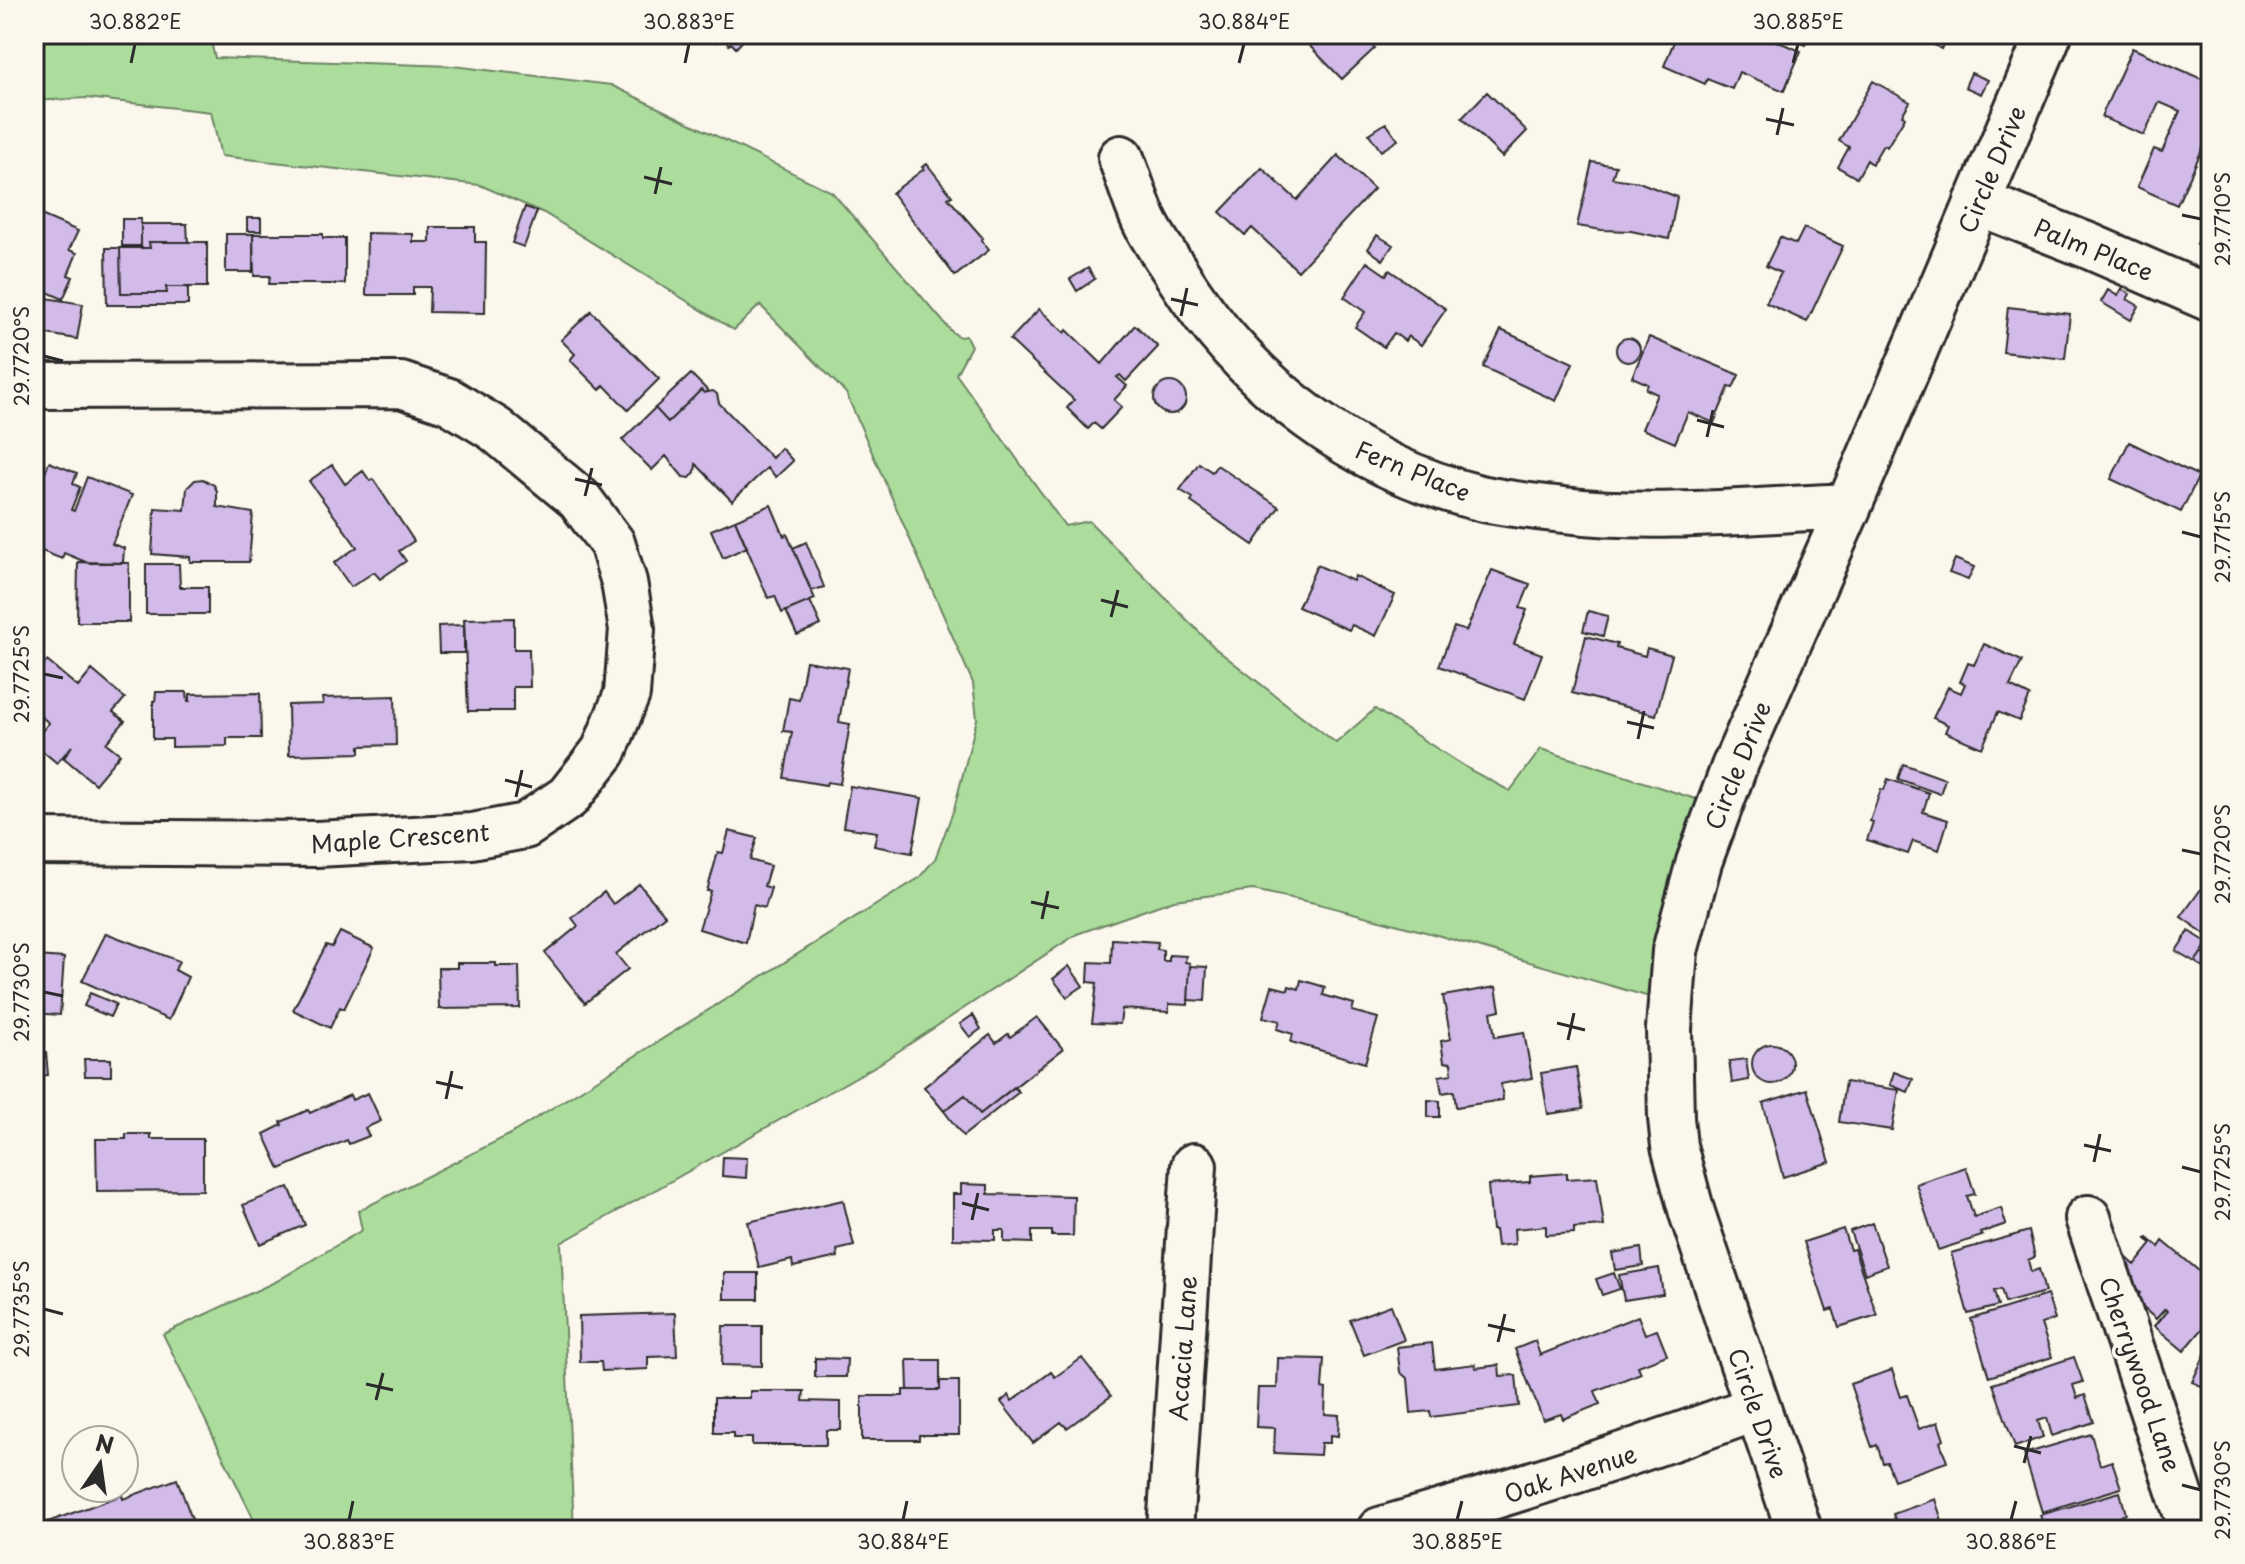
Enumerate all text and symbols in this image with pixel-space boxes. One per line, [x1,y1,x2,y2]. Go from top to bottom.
text: 30.882°E [89,6,181,36]
text: 30.883°E [643,6,735,36]
text: 30.884°E [1198,6,1290,36]
text: 30.885°E [1752,6,1844,36]
street label: Circle Drive [1948,100,2034,238]
text: 29.7710°S [2207,172,2237,266]
street label: Palm Place [2029,209,2159,289]
text: 29.7720°S [6,306,36,406]
street label: Fern Place [1350,431,1476,509]
text: 29.7715°S [2207,491,2237,583]
text: 29.7725°S [6,625,36,723]
street label: Circle Drive [1695,695,1779,835]
text: 29.7720°S [2207,804,2237,904]
street label: Maple Crescent [309,813,491,861]
text: 29.7730°S [6,942,36,1042]
text: 29.7725°S [2207,1123,2237,1221]
text: 29.7735°S [6,1260,36,1358]
street label: Cherrywood Lane [2091,1271,2191,1477]
street label: Acacia Lane [1159,1274,1205,1422]
street label: Circle Drive [1720,1343,1798,1483]
north arrow [60,1424,140,1504]
text: N [93,1425,117,1461]
street label: Oak Avenue [1499,1435,1641,1511]
text: 29.7730°S [2207,1440,2237,1540]
text: 30.883°E [303,1526,395,1556]
text: 30.884°E [857,1526,949,1556]
text: 30.885°E [1411,1526,1503,1556]
text: 30.886°E [1965,1526,2057,1556]

